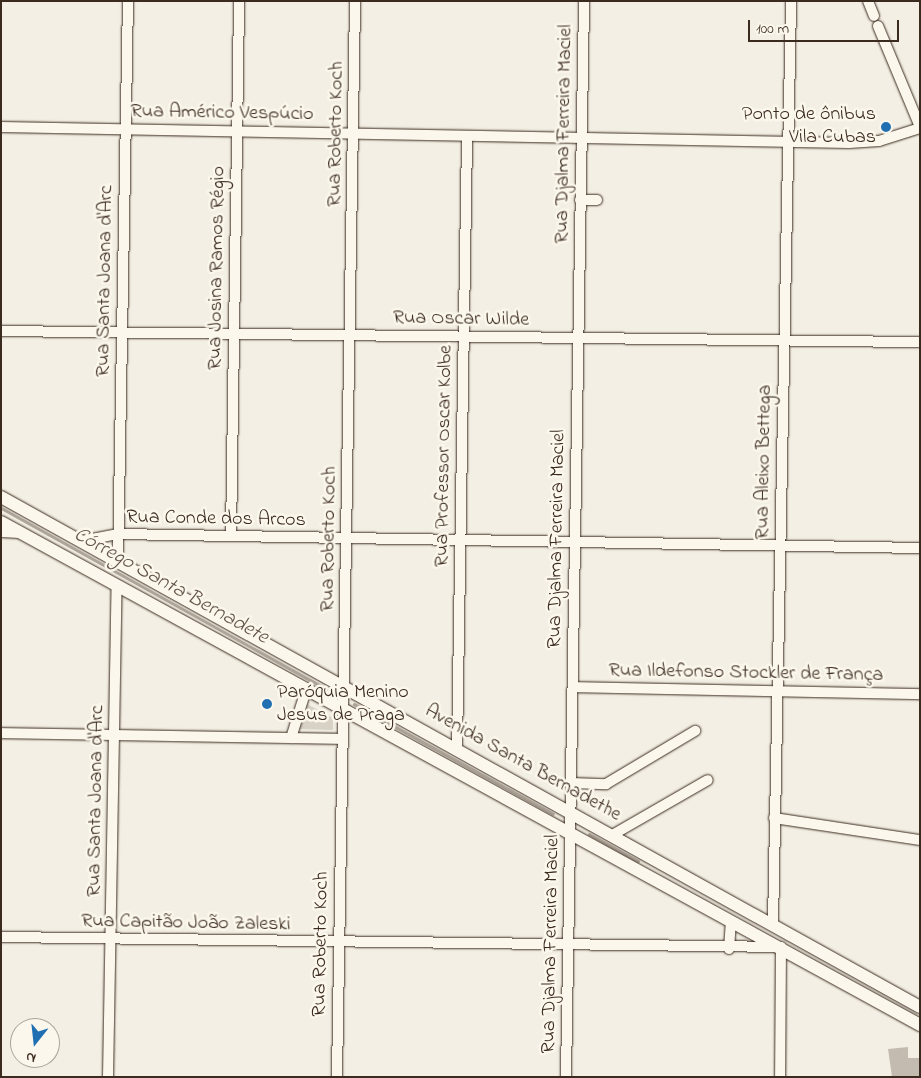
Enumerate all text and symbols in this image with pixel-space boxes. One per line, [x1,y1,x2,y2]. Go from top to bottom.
scale bar [751,10,902,42]
text: 100 m [756,18,789,40]
street label: Rua Djalma Ferreira Maciel [550,24,578,244]
street label: Rua Roberto Koch [323,61,349,207]
street label: Rua Américo Vespúcio [130,99,314,127]
place label: Ponto de ônibus Vila Cubas [742,103,876,150]
marker: Ponto de ônibus Vila Cubas [880,121,892,133]
street label: Rua Josina Ramos Régio [203,166,231,370]
street label: Rua Santa Joana d'Arc [91,185,119,377]
street label: Rua Oscar Wilde [393,306,529,332]
street label: Rua Professor Oscar Kolbe [430,345,458,567]
street label: Rua Aleixo Bettega [751,384,777,540]
street label: Rua Djalma Ferreira Maciel [543,429,571,649]
street label: Rua Roberto Koch [316,466,342,612]
street label: Rua Conde dos Arcos [126,505,306,533]
water label: Córrego Santa Bernadete [69,522,273,650]
street label: Rua Ildefonso Stockler de França [608,659,884,687]
place label: Paróquia Menino Jesus de Praga [277,680,409,727]
marker: Paróquia Menino Jesus de Praga [261,698,273,710]
street label: Avenida Santa Bernadethe [421,699,625,827]
street label: Rua Santa Joana d'Arc [82,705,110,897]
street label: Rua Djalma Ferreira Maciel [537,834,565,1054]
street label: Rua Roberto Koch [308,871,334,1017]
street label: Rua Capitão João Zaleski [81,909,291,937]
north arrow [10,1018,60,1068]
text: N [24,1046,38,1068]

